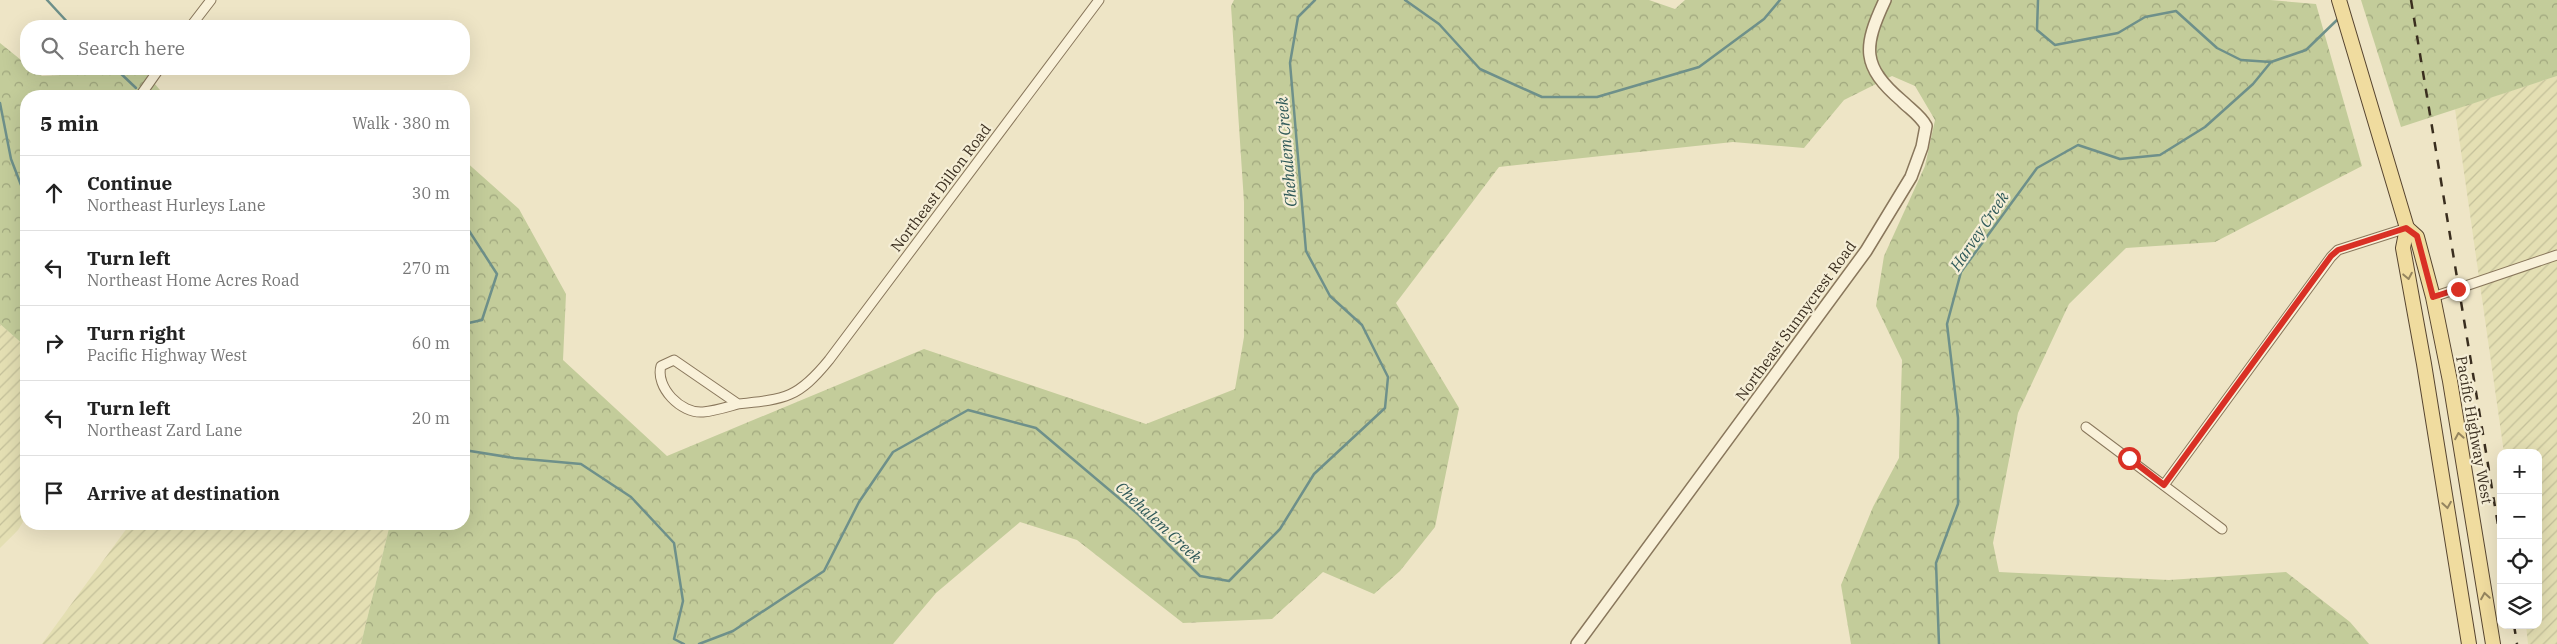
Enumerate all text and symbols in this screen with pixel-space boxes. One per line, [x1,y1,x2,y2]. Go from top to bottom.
search box [20,20,470,75]
icon: search [38,34,66,62]
text: Search here [78,36,185,60]
water label: Chehalem Creek [1271,96,1301,208]
text: 5 min [40,109,99,137]
text: Walk · 380 m [352,113,450,133]
street label: Northeast Dillon Road [886,120,995,256]
text: Continue [87,171,172,195]
icon: ahead [40,179,68,207]
text: 30 m [412,183,450,203]
water label: Harvey Creek [1945,187,2013,275]
text: Northeast Hurleys Lane [87,195,266,215]
street label: Northeast Sunnycrest Road [1731,237,1860,404]
text: Turn left [87,246,170,270]
icon: left [40,254,68,282]
text: 270 m [402,258,450,278]
text: Northeast Home Acres Road [87,270,299,290]
one-way arrow [2402,271,2412,280]
route end [2447,278,2470,301]
text: Turn right [87,321,185,345]
icon: right [40,329,68,357]
text: 60 m [412,333,450,353]
text: Pacific Highway West [87,345,247,365]
street label: Pacific Highway West [2452,354,2497,505]
text: Turn left [87,396,170,420]
icon: left [40,404,68,432]
text: 20 m [412,408,450,428]
text: Northeast Zard Lane [87,420,242,440]
one-way arrow [2454,431,2464,440]
route start [2118,447,2141,470]
map controls [2497,449,2542,629]
button: + [2497,449,2542,494]
water label: Chehalem Creek [1112,477,1207,567]
icon: arrive [40,479,68,507]
text: Arrive at destination [87,481,280,505]
button: − [2497,494,2542,539]
one-way arrow [2441,500,2451,509]
button: locate [2497,539,2542,584]
button: layers [2497,584,2542,629]
one-way arrow [2481,592,2491,600]

